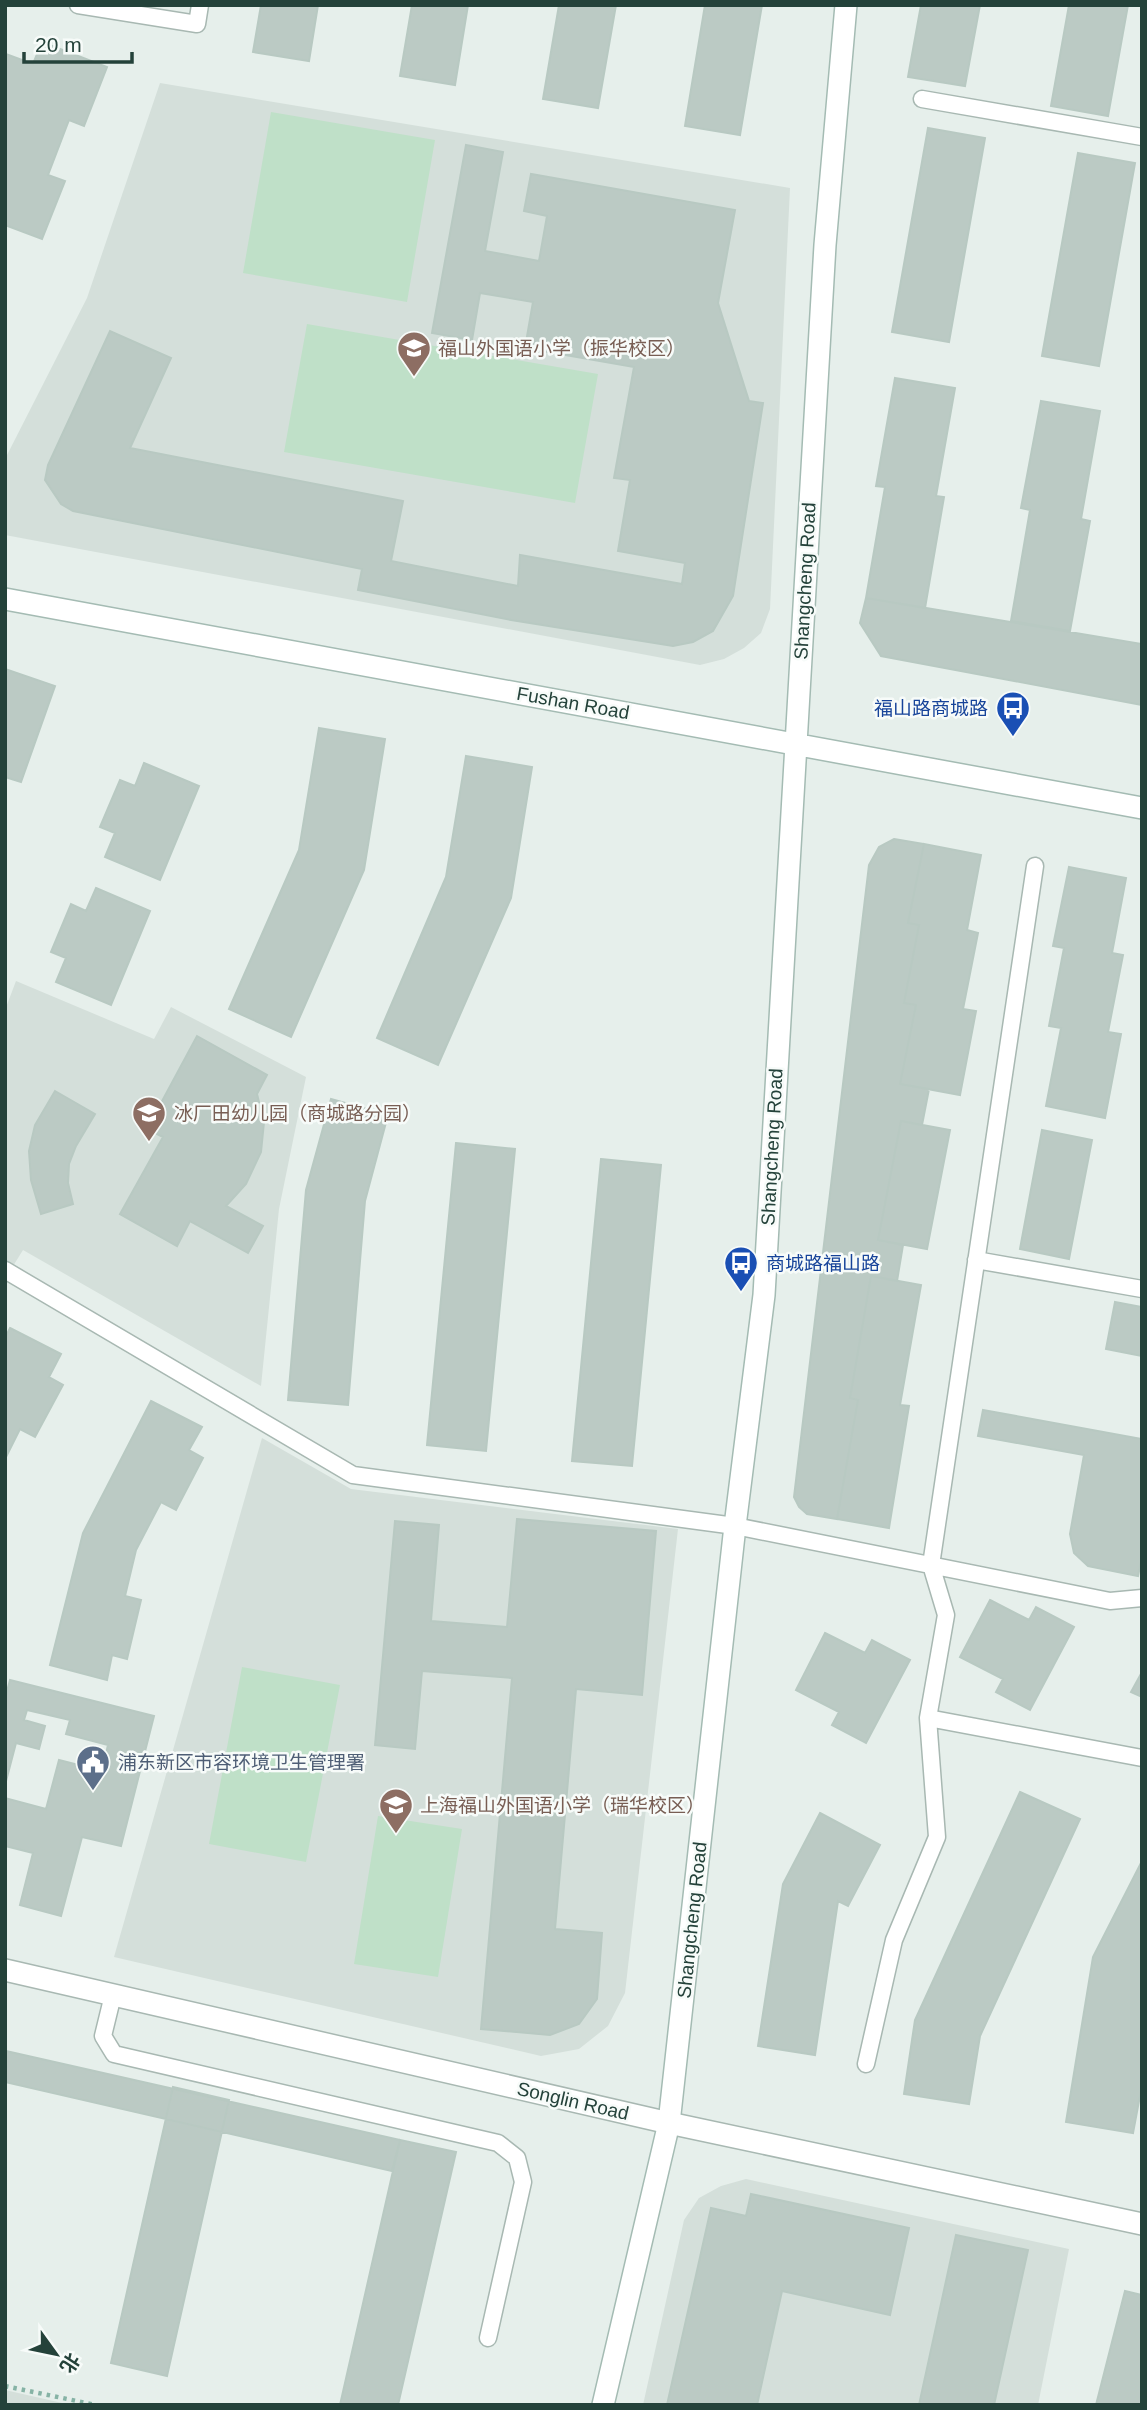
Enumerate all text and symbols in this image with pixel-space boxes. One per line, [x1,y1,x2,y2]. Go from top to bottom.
scale bar [24,21,133,65]
text: 20 m [35,33,82,56]
school or university icon: 福山外国语小学（振华校区） [395,329,433,378]
place label: 福山外国语小学（振华校区） [438,338,685,359]
street label: Shangcheng Road [790,502,820,660]
street label: Fushan Road [515,683,631,723]
bus stop icon: 福山路商城路 [994,689,1032,738]
place label: 福山路商城路 [874,698,988,719]
street label: Shangcheng Road [757,1068,787,1226]
school or university icon: 冰厂田幼儿园（商城路分园） [130,1094,168,1143]
place label: 冰厂田幼儿园（商城路分园） [174,1103,421,1124]
bus stop icon: 商城路福山路 [722,1244,760,1293]
place label: 商城路福山路 [766,1253,880,1274]
public building icon: 浦东新区市容环境卫生管理署 [74,1743,112,1792]
place label: 浦东新区市容环境卫生管理署 [118,1752,365,1773]
school or university icon: 上海福山外国语小学（瑞华校区） [377,1786,415,1835]
place label: 上海福山外国语小学（瑞华校区） [420,1795,705,1816]
street label: Shangcheng Road [673,1841,711,1999]
street label: Songlin Road [515,2078,631,2124]
north arrow [21,2319,91,2389]
text: 北 [56,2349,84,2377]

